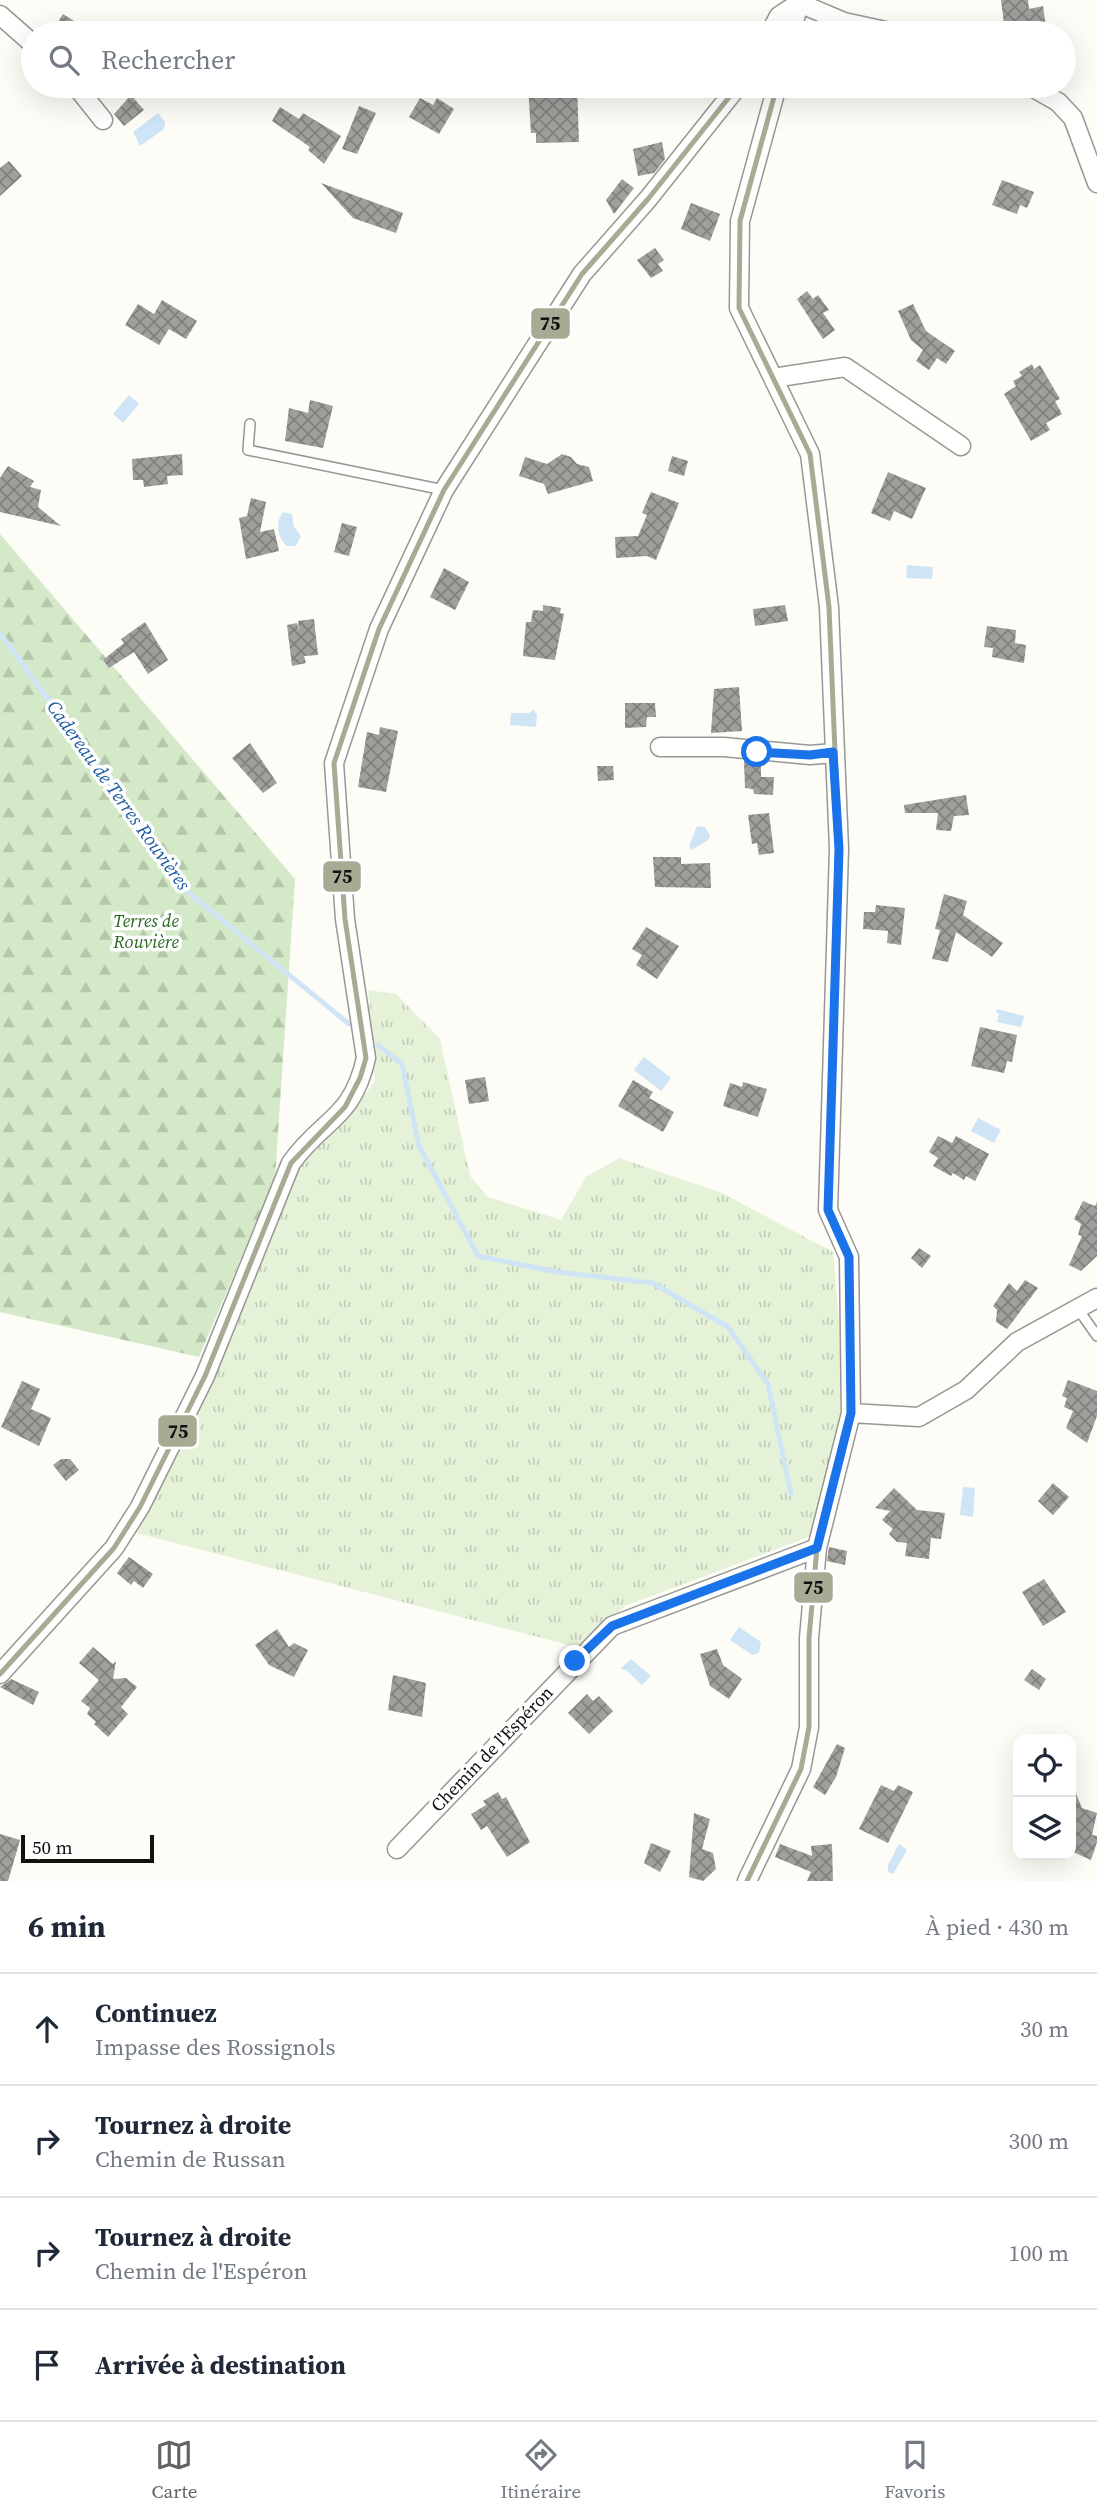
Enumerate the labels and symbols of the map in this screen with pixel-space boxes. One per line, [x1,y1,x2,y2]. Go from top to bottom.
line badge: 75 [530,307,571,340]
text: 75 [540,310,560,336]
water label: Cadereau de Terres Rouvières [41,695,197,895]
route start [741,736,772,767]
line badge: 75 [322,860,362,893]
text: 75 [332,863,352,889]
park label: Terres de Rouvière [112,908,180,954]
line badge: 75 [157,1414,198,1448]
text: 75 [168,1418,188,1444]
line badge: 75 [793,1571,834,1604]
text: 75 [803,1574,823,1600]
route end [559,1645,590,1676]
street label: Chemin de l'Espéron [425,1680,558,1817]
scale bar [21,1832,154,1864]

